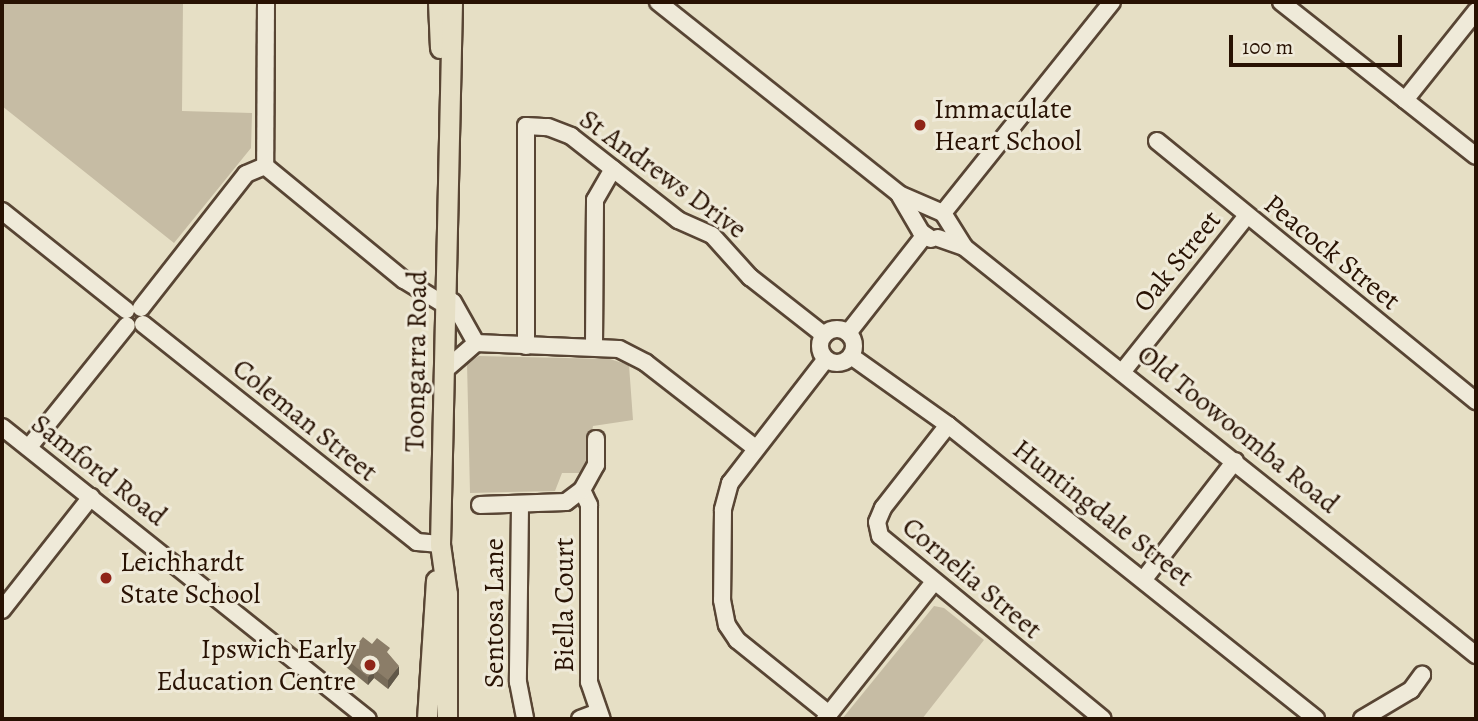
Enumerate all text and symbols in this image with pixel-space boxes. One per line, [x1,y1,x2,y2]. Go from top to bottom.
scale bar [1233,21,1406,65]
text: 100 m [1242,33,1293,61]
place label: Immaculate Heart School [934,92,1081,158]
street label: St Andrews Drive [573,102,753,246]
marker: Immaculate Heart School [912,117,928,133]
street label: Peacock Street [1257,187,1407,317]
street label: Oak Street [1126,204,1228,318]
street label: Toongarra Road [398,270,434,452]
street label: Old Toowoomba Road [1131,337,1345,521]
street label: Coleman Street [226,351,384,489]
street label: Samford Road [25,407,173,533]
street label: Huntingdale Street [1006,432,1200,594]
street label: Cornelia Street [895,510,1049,646]
street label: Biella Court [547,537,581,673]
street label: Sentosa Lane [477,538,511,688]
place label: Leichhardt State School [120,545,260,611]
marker: Leichhardt State School [98,570,114,586]
place label: Ipswich Early Education Centre [156,632,356,698]
marker: Ipswich Early Education Centre [362,657,378,673]

